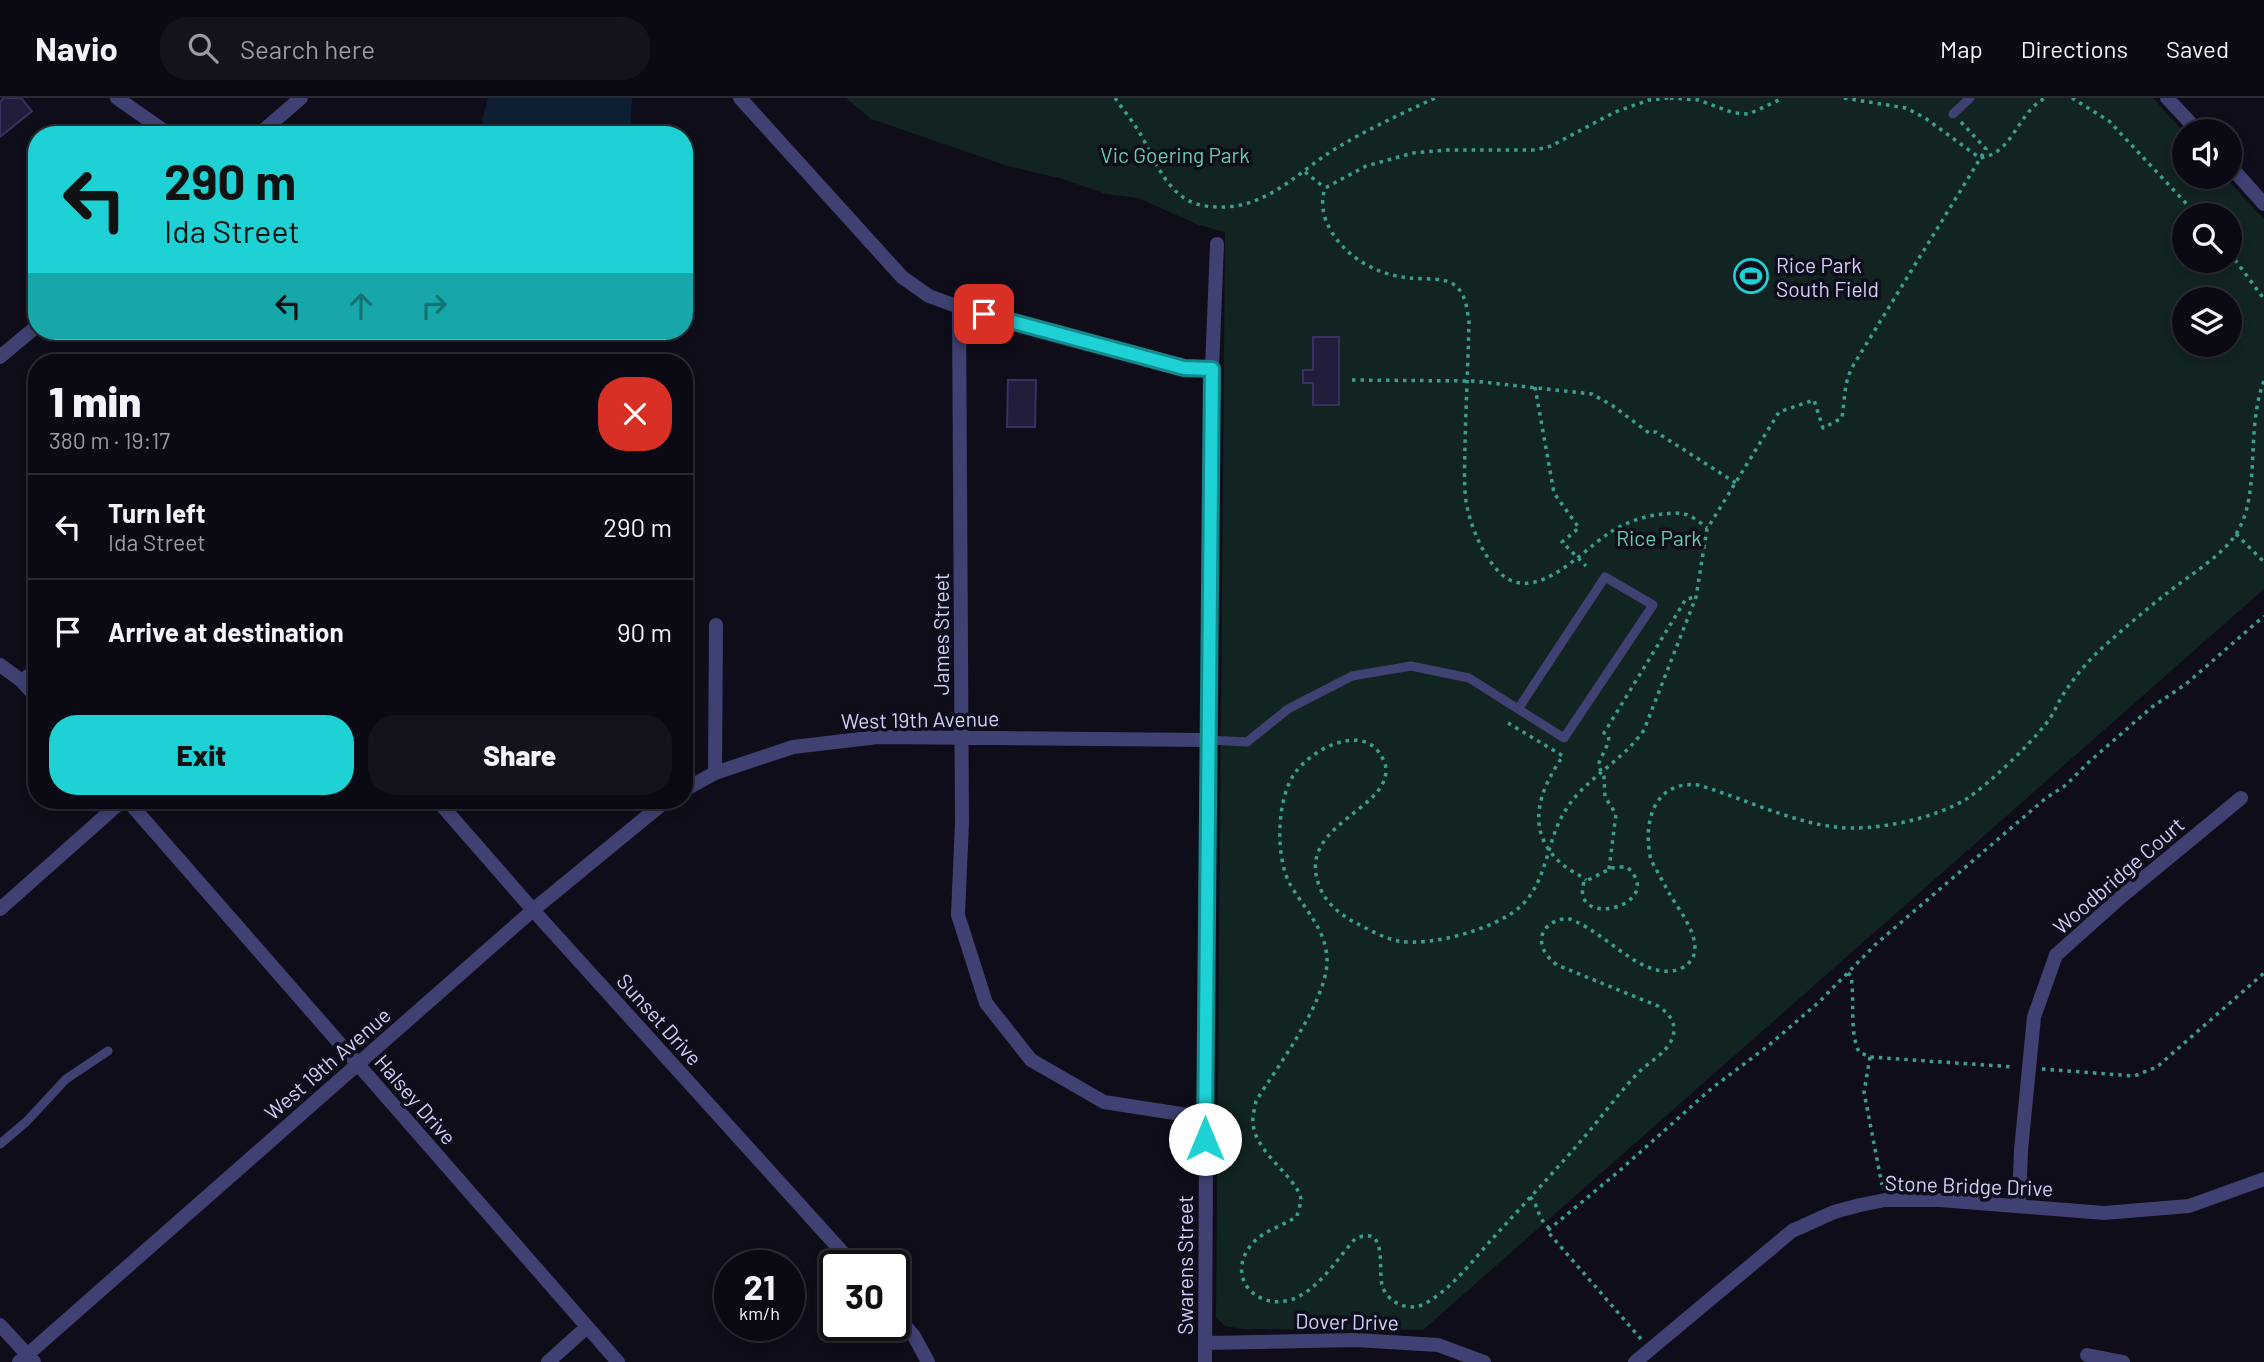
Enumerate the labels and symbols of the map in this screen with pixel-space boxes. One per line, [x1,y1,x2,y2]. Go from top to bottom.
park label: Vic Goering Park [1100,142,1250,167]
place label: Rice Park South Field [1776,252,1879,301]
sports icon: Rice Park South Field [1732,257,1770,295]
pin [954,284,1014,344]
park label: Rice Park [1616,525,1702,550]
street label: James Street [928,573,953,695]
street label: West 19th Avenue [841,705,999,733]
street label: Woodbridge Court [2047,811,2189,939]
street label: Sunset Drive [612,968,708,1070]
street label: West 19th Avenue [259,1002,395,1124]
street label: Halsey Drive [370,1049,462,1149]
position arrow [1168,1102,1242,1176]
street label: Stone Bridge Drive [1884,1170,2054,1200]
street label: Swarens Street [1172,1195,1197,1335]
speed limit sign: 30 [819,1250,910,1341]
street label: Dover Drive [1295,1308,1399,1334]

